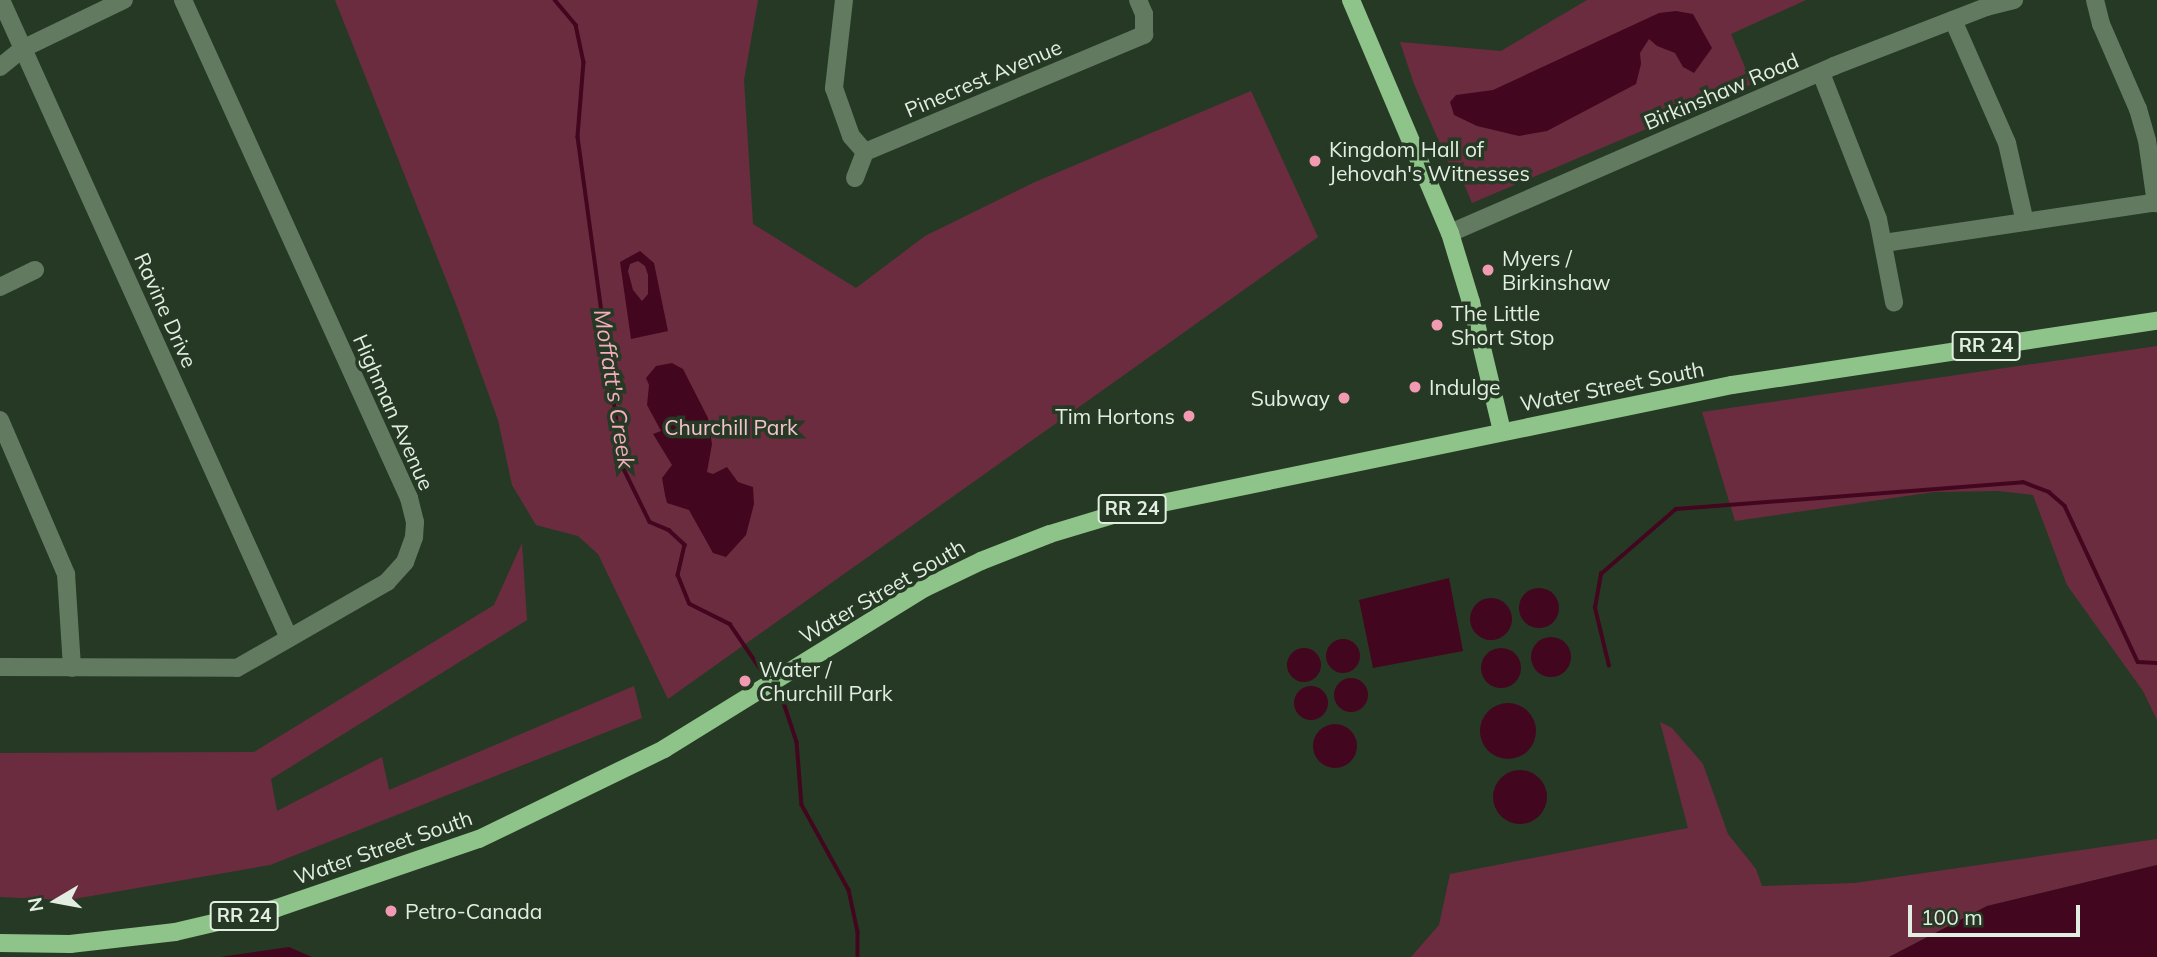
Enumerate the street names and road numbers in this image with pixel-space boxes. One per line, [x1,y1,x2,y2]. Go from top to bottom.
street label: Pinecrest Avenue [901,34,1065,122]
street label: Birkinshaw Road [1640,47,1802,135]
street label: Ravine Drive [129,249,203,371]
street label: Highman Avenue [348,330,440,494]
road number: RR 24 [1951,330,2021,362]
street label: Water Street South [1518,356,1706,416]
road number: RR 24 [1097,494,1167,524]
street label: Water Street South [795,533,969,649]
street label: Water Street South [291,805,475,889]
road number: RR 24 [209,900,279,932]

